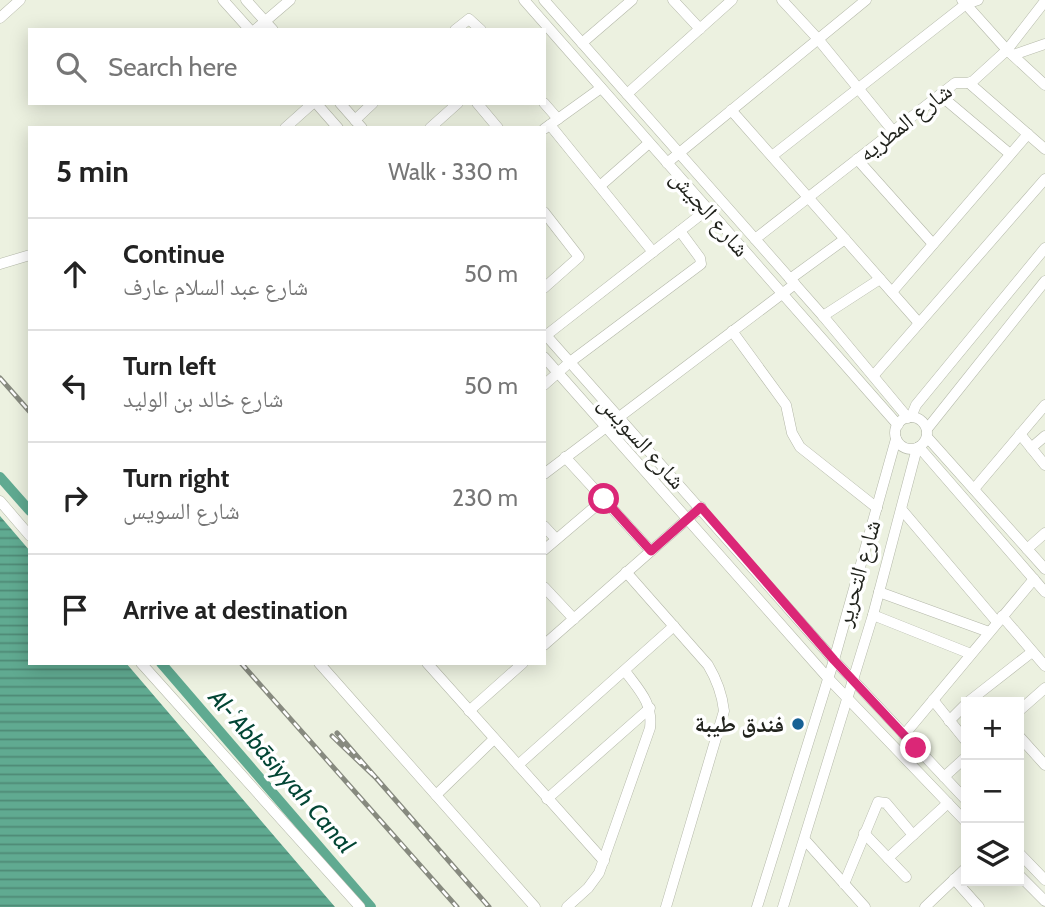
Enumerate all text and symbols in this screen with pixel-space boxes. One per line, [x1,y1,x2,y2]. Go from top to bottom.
search box [28,28,546,105]
icon: search [52,48,90,86]
text: Search here [108,51,237,83]
street label: شارع المطريه [853,77,958,168]
text: 5 min [56,153,129,190]
text: Walk · 330 m [388,158,518,186]
street label: شارع الجيش [664,164,755,263]
text: Continue [123,238,225,270]
icon: ahead [56,255,94,293]
text: 50 m [464,260,518,288]
text: شارع عبد السلام عارف [123,273,308,301]
text: Turn left [123,350,216,382]
icon: left [56,367,94,405]
text: 50 m [464,372,518,400]
text: شارع خالد بن الوليد [123,385,283,413]
street label: شارع السويس [592,389,691,495]
text: Turn right [123,462,229,494]
icon: right [56,479,94,517]
route start [588,483,619,514]
text: 230 m [452,484,518,512]
text: شارع السويس [123,497,240,525]
street label: شارع التحرير [829,517,887,631]
icon: arrive [56,591,94,629]
text: Arrive at destination [123,594,348,626]
water label: Al-ʿAbbāsiyyah Canal [202,682,361,859]
map controls [961,697,1024,886]
button: + [961,697,1024,760]
place label: فندق طيبة [694,710,784,738]
marker: فندق طيبة [790,716,806,732]
route end [900,732,931,763]
button: − [961,760,1024,823]
button: layers [961,823,1024,886]

